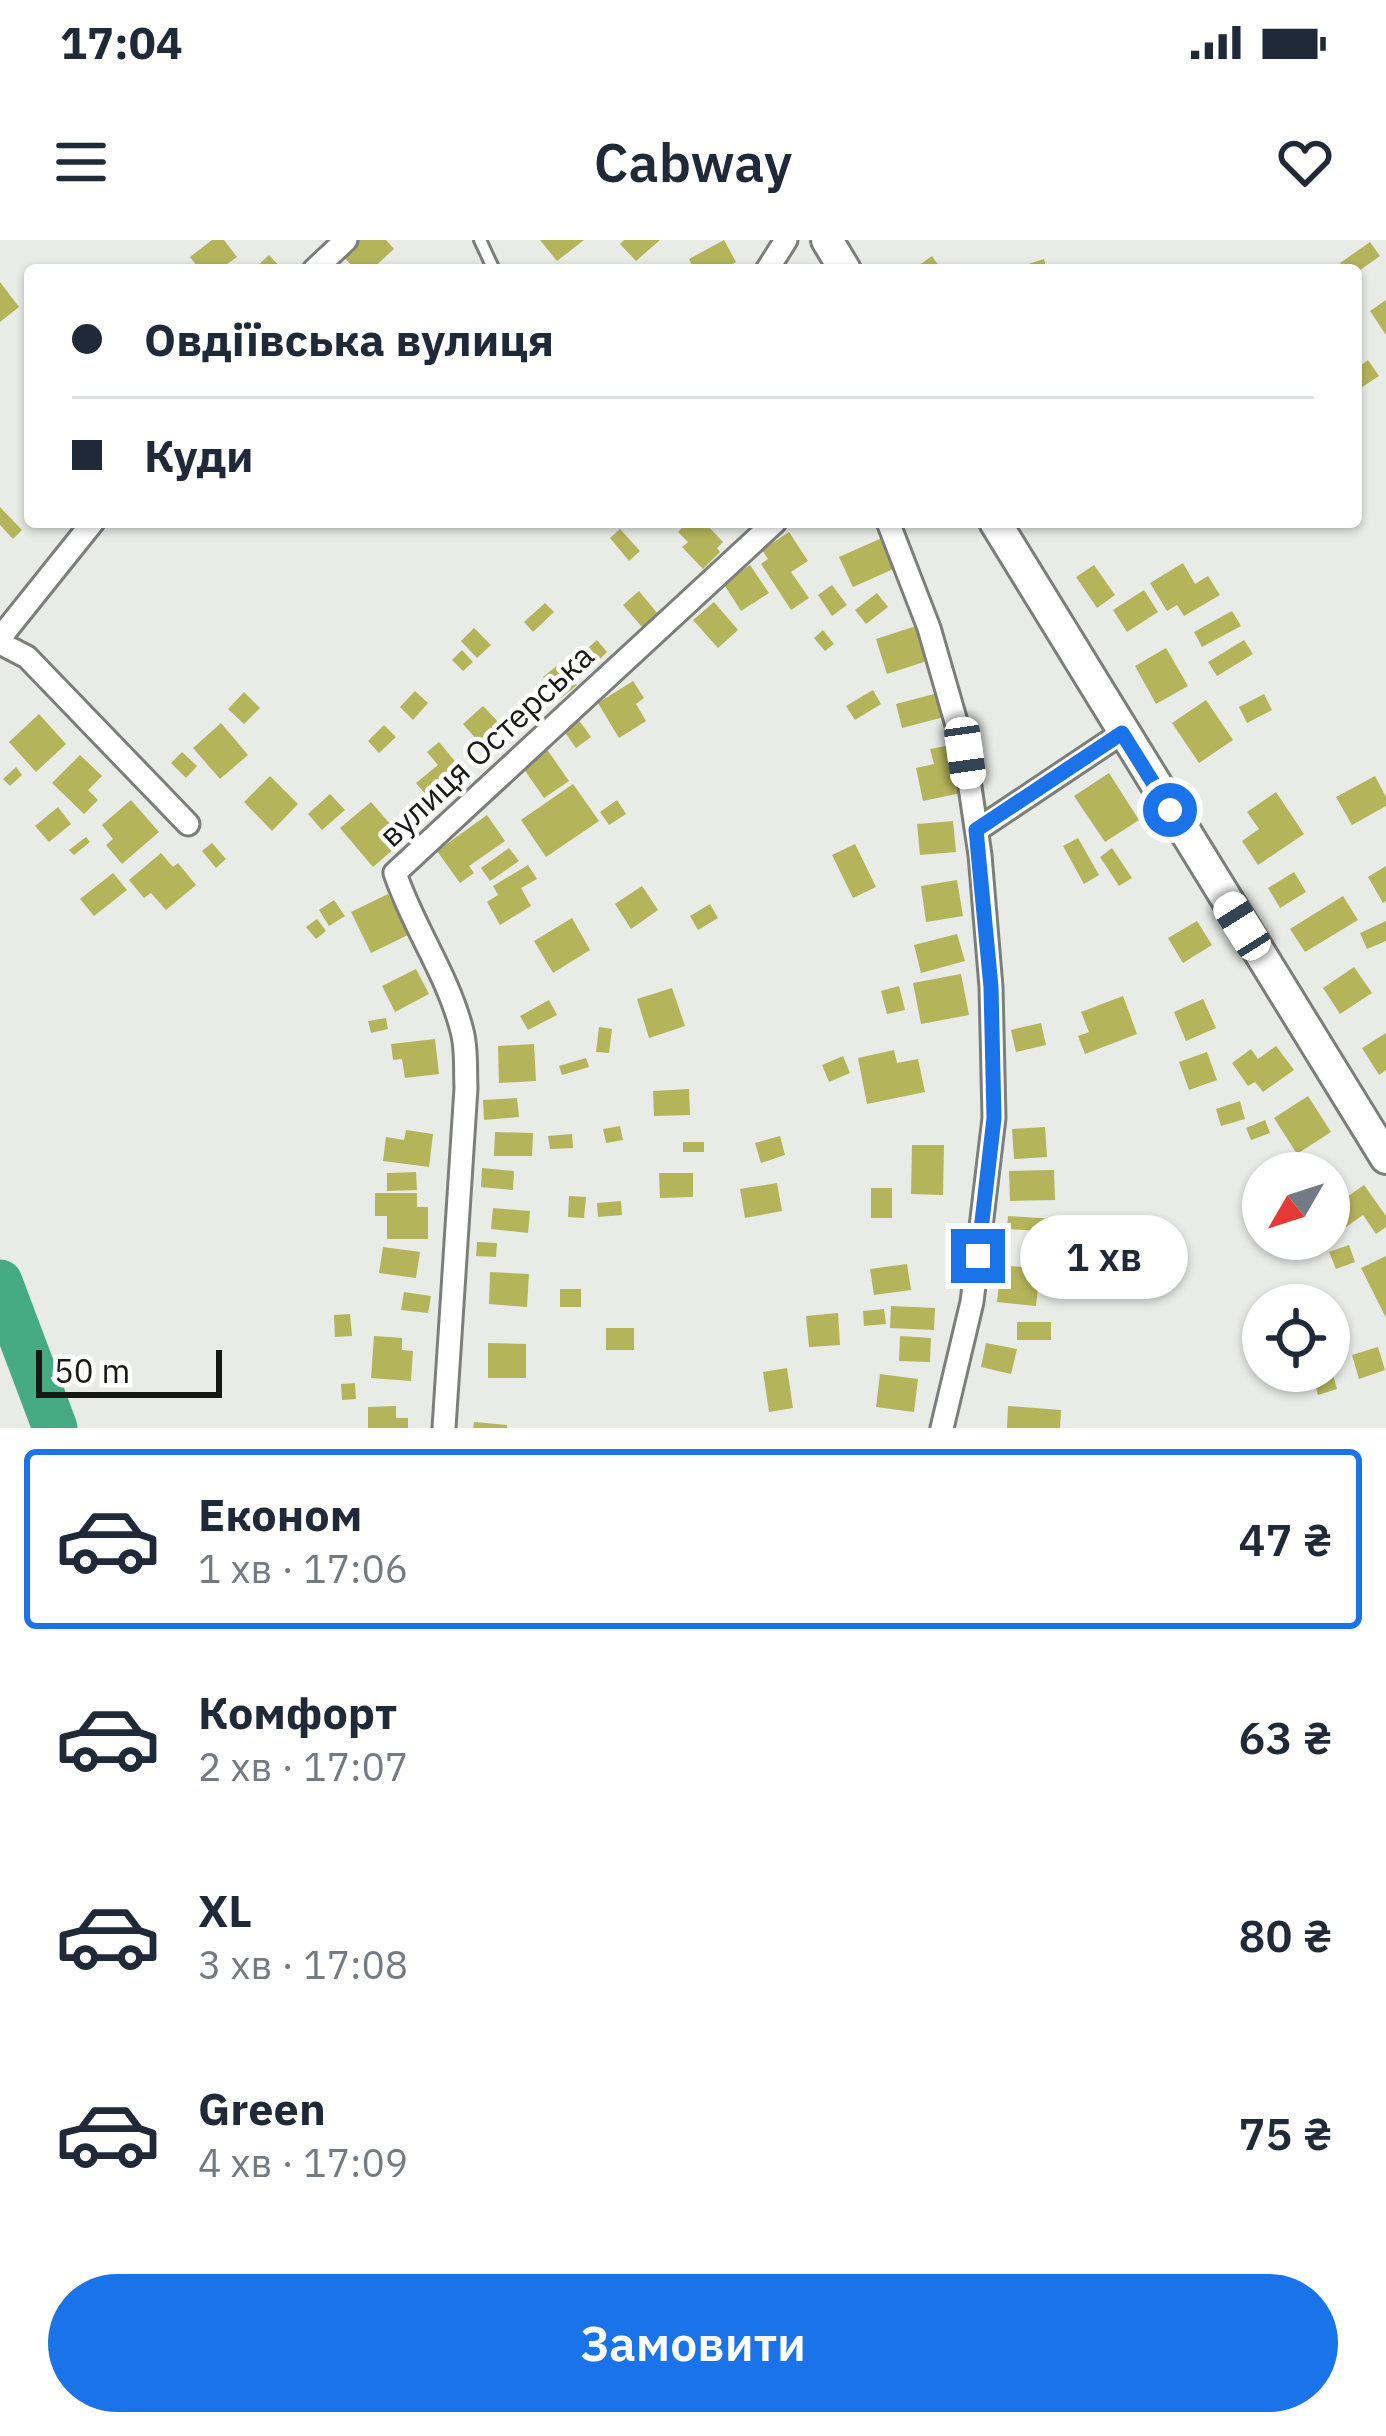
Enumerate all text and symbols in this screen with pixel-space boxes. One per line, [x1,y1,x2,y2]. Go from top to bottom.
text: 17:04 [60,13,183,71]
text: Cabway [594,127,792,197]
icon: menu [48,129,114,195]
icon: heart [1272,129,1338,195]
text: Овдіївська вулиця [144,310,554,368]
text: Куди [144,426,254,484]
street label: вулиця Остерська [369,634,602,856]
car [942,715,988,791]
route start [1143,783,1197,837]
car [1208,886,1276,966]
north arrow [1242,1152,1350,1260]
map controls [1242,1152,1350,1392]
callout: 1 хв [1020,1214,1188,1298]
route end [951,1229,1005,1283]
text: 1 хв [1066,1231,1142,1282]
button: locate [1242,1284,1350,1392]
scale bar [36,1344,222,1397]
text: 50 m [54,1349,130,1392]
icon: car [54,1485,162,1593]
text: Економ [198,1485,362,1543]
text: 47 ₴ [1239,1510,1332,1568]
text: 1 хв · 17:06 [198,1543,408,1594]
icon: car [54,1683,162,1791]
text: Комфорт [198,1683,397,1741]
text: 63 ₴ [1239,1708,1332,1766]
text: 2 хв · 17:07 [198,1741,408,1792]
icon: car [54,1881,162,1989]
text: XL [198,1881,252,1939]
text: 80 ₴ [1239,1906,1332,1964]
text: 3 хв · 17:08 [198,1939,408,1990]
icon: car [54,2079,162,2187]
text: Green [198,2079,326,2137]
text: 75 ₴ [1239,2104,1332,2162]
text: 4 хв · 17:09 [198,2137,408,2188]
button: Замовити [48,2274,1338,2412]

